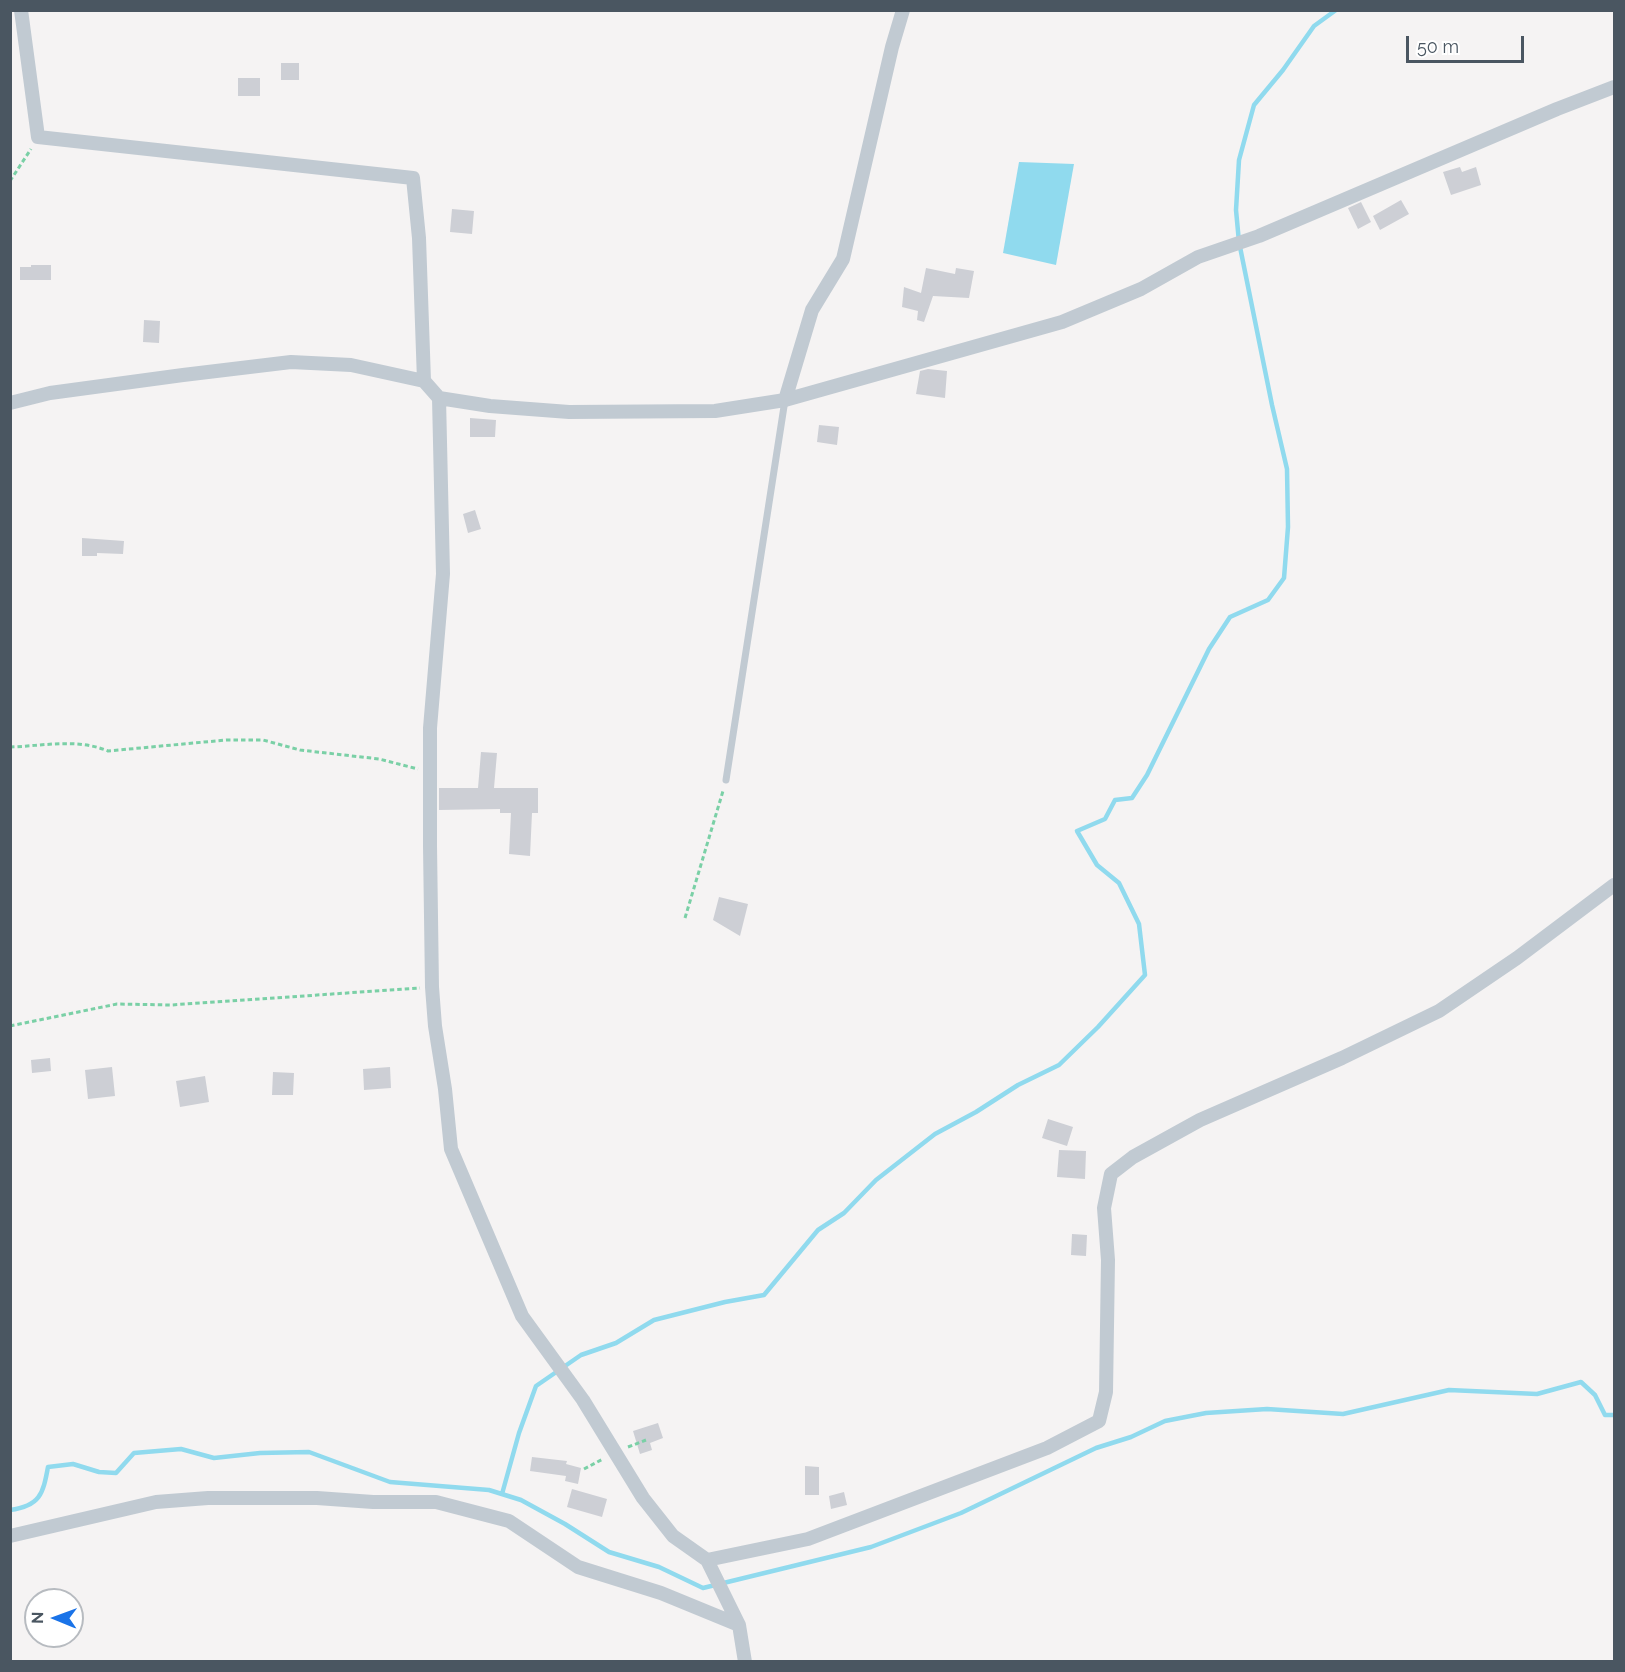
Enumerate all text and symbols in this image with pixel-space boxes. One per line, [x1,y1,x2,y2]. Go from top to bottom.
scale bar [1409,24,1528,62]
text: 50 m [1417,36,1459,57]
north arrow [24,1588,84,1648]
text: N [28,1611,47,1624]

